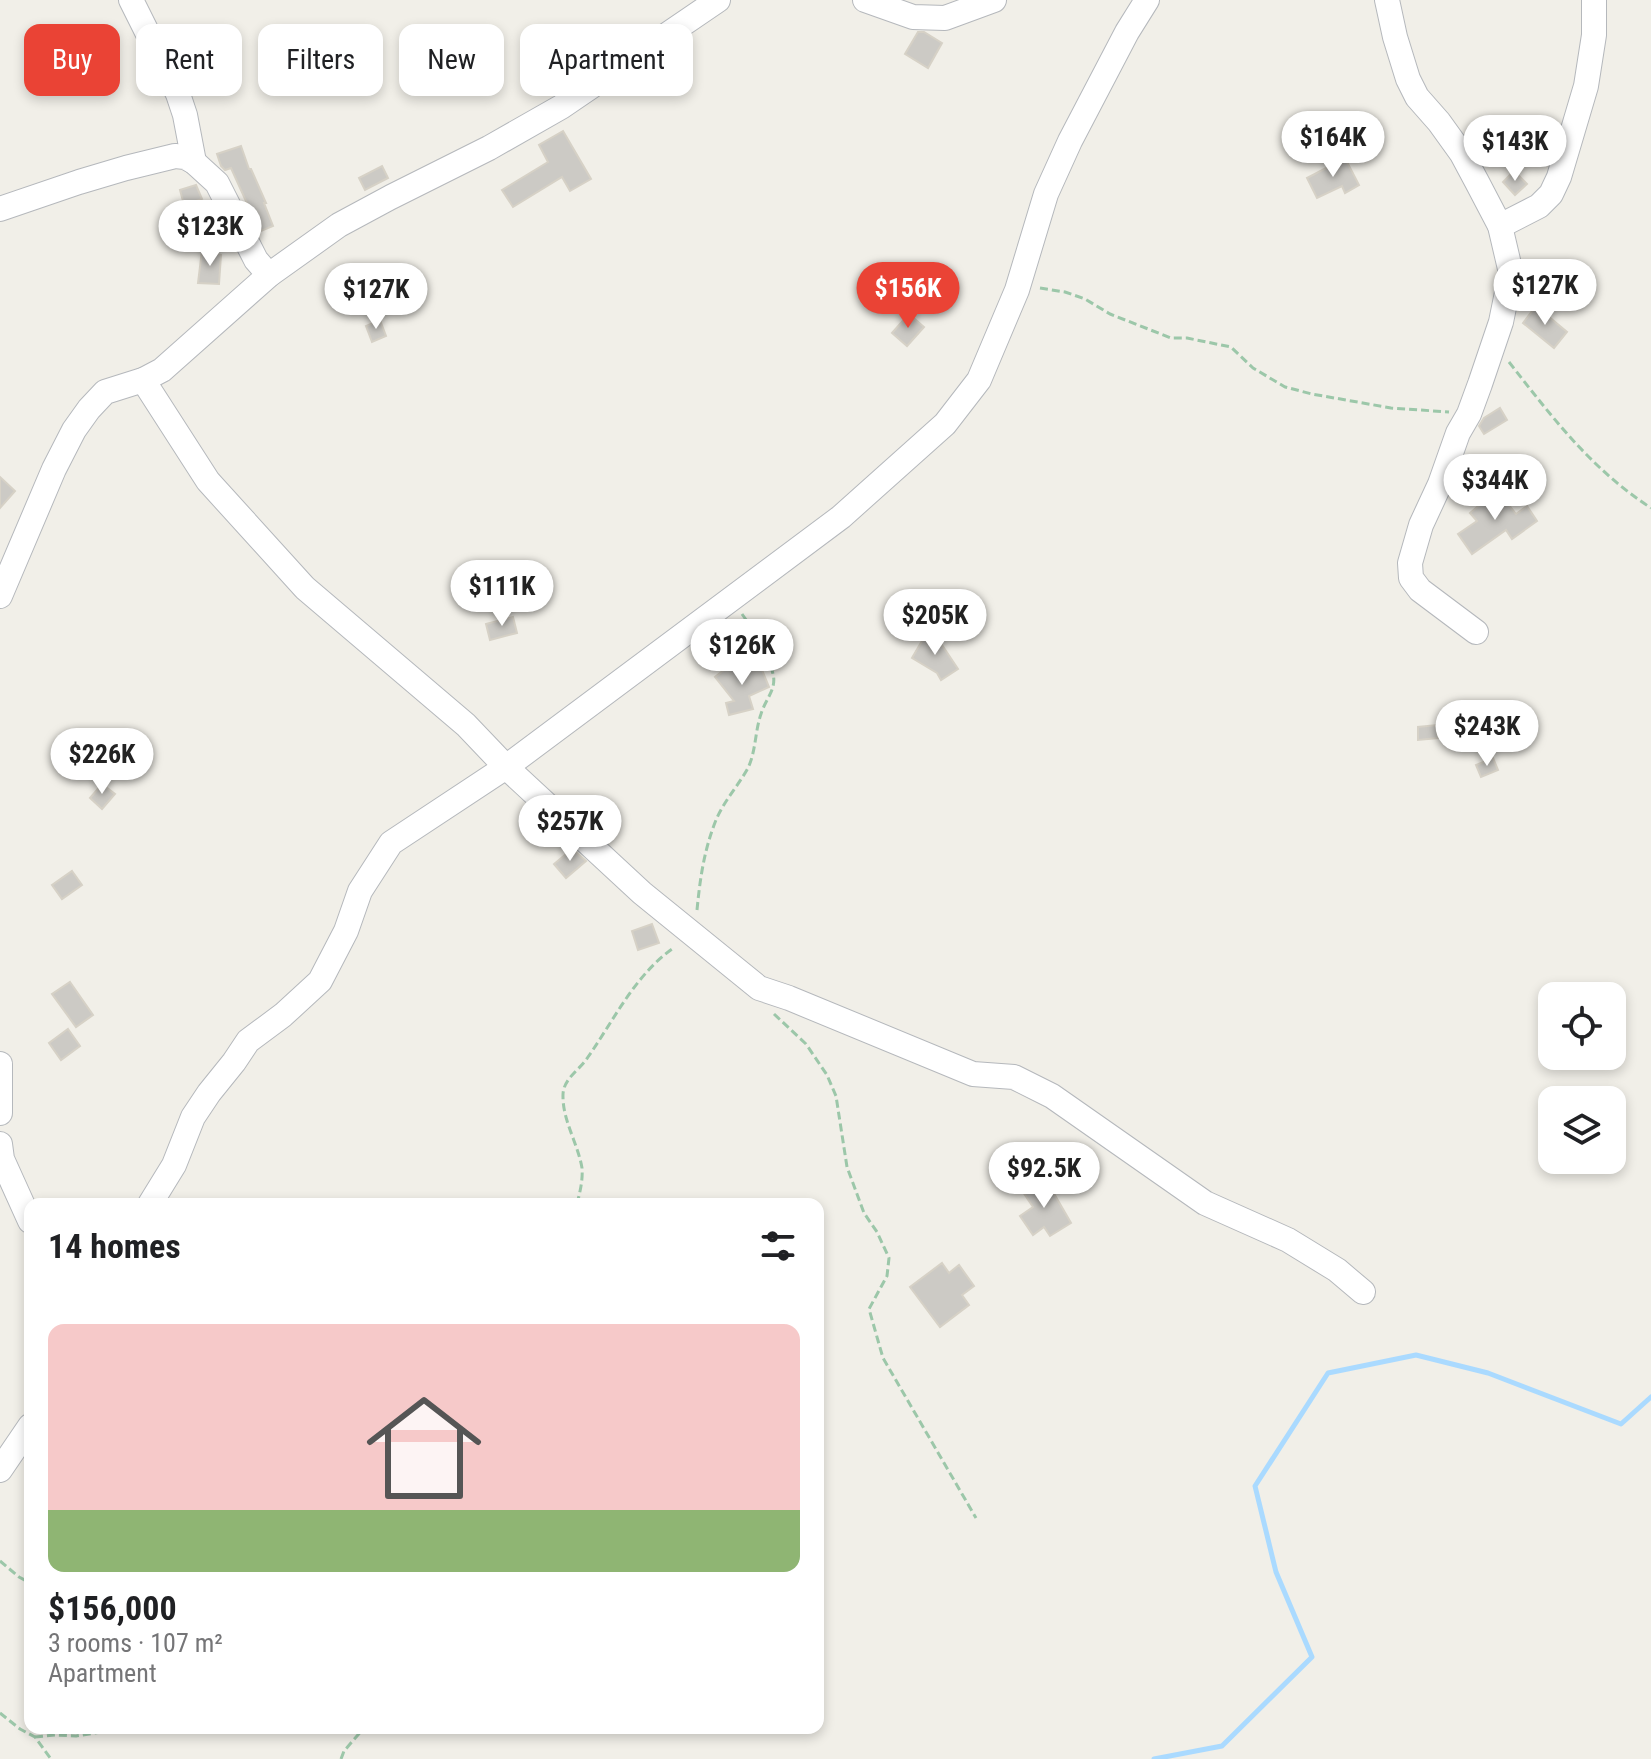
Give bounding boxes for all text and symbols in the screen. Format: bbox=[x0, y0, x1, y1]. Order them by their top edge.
chip: Buy bbox=[24, 24, 120, 96]
chip: Rent bbox=[136, 24, 242, 96]
chip: Filters bbox=[258, 24, 383, 96]
chip: New bbox=[399, 24, 504, 96]
chip: Apartment bbox=[520, 24, 693, 96]
pin: $164K bbox=[1277, 111, 1389, 179]
pin: $143K bbox=[1459, 115, 1571, 183]
text: $164K bbox=[1300, 122, 1366, 152]
text: $143K bbox=[1482, 126, 1548, 156]
pin: $123K bbox=[154, 200, 266, 268]
text: $123K bbox=[177, 211, 243, 241]
pin: $127K bbox=[1489, 259, 1601, 327]
pin: $156K bbox=[852, 262, 964, 330]
pin: $127K bbox=[320, 263, 432, 331]
text: $127K bbox=[1512, 270, 1578, 300]
text: $156K bbox=[875, 273, 941, 303]
text: $127K bbox=[343, 274, 409, 304]
pin: $344K bbox=[1439, 454, 1551, 522]
text: $344K bbox=[1462, 465, 1528, 495]
pin: $111K bbox=[446, 560, 558, 628]
text: $111K bbox=[469, 571, 535, 601]
pin: $205K bbox=[879, 589, 991, 657]
text: $205K bbox=[902, 600, 968, 630]
pin: $126K bbox=[686, 619, 798, 687]
text: $126K bbox=[709, 630, 775, 660]
pin: $243K bbox=[1431, 700, 1543, 768]
text: $243K bbox=[1454, 711, 1520, 741]
pin: $226K bbox=[46, 728, 158, 796]
text: $226K bbox=[69, 739, 135, 769]
pin: $257K bbox=[514, 795, 626, 863]
text: $257K bbox=[537, 806, 603, 836]
map controls bbox=[1538, 982, 1626, 1174]
button: locate bbox=[1538, 982, 1626, 1070]
button: layers bbox=[1538, 1086, 1626, 1174]
pin: $92.5K bbox=[979, 1142, 1109, 1210]
text: $92.5K bbox=[1007, 1153, 1081, 1183]
icon: filters bbox=[756, 1224, 800, 1268]
text: 14 homes bbox=[48, 1226, 181, 1266]
icon: home bbox=[352, 1376, 496, 1520]
text: $156,000 bbox=[48, 1588, 177, 1628]
text: 3 rooms · 107 m² bbox=[48, 1628, 223, 1658]
text: Apartment bbox=[48, 1658, 157, 1688]

